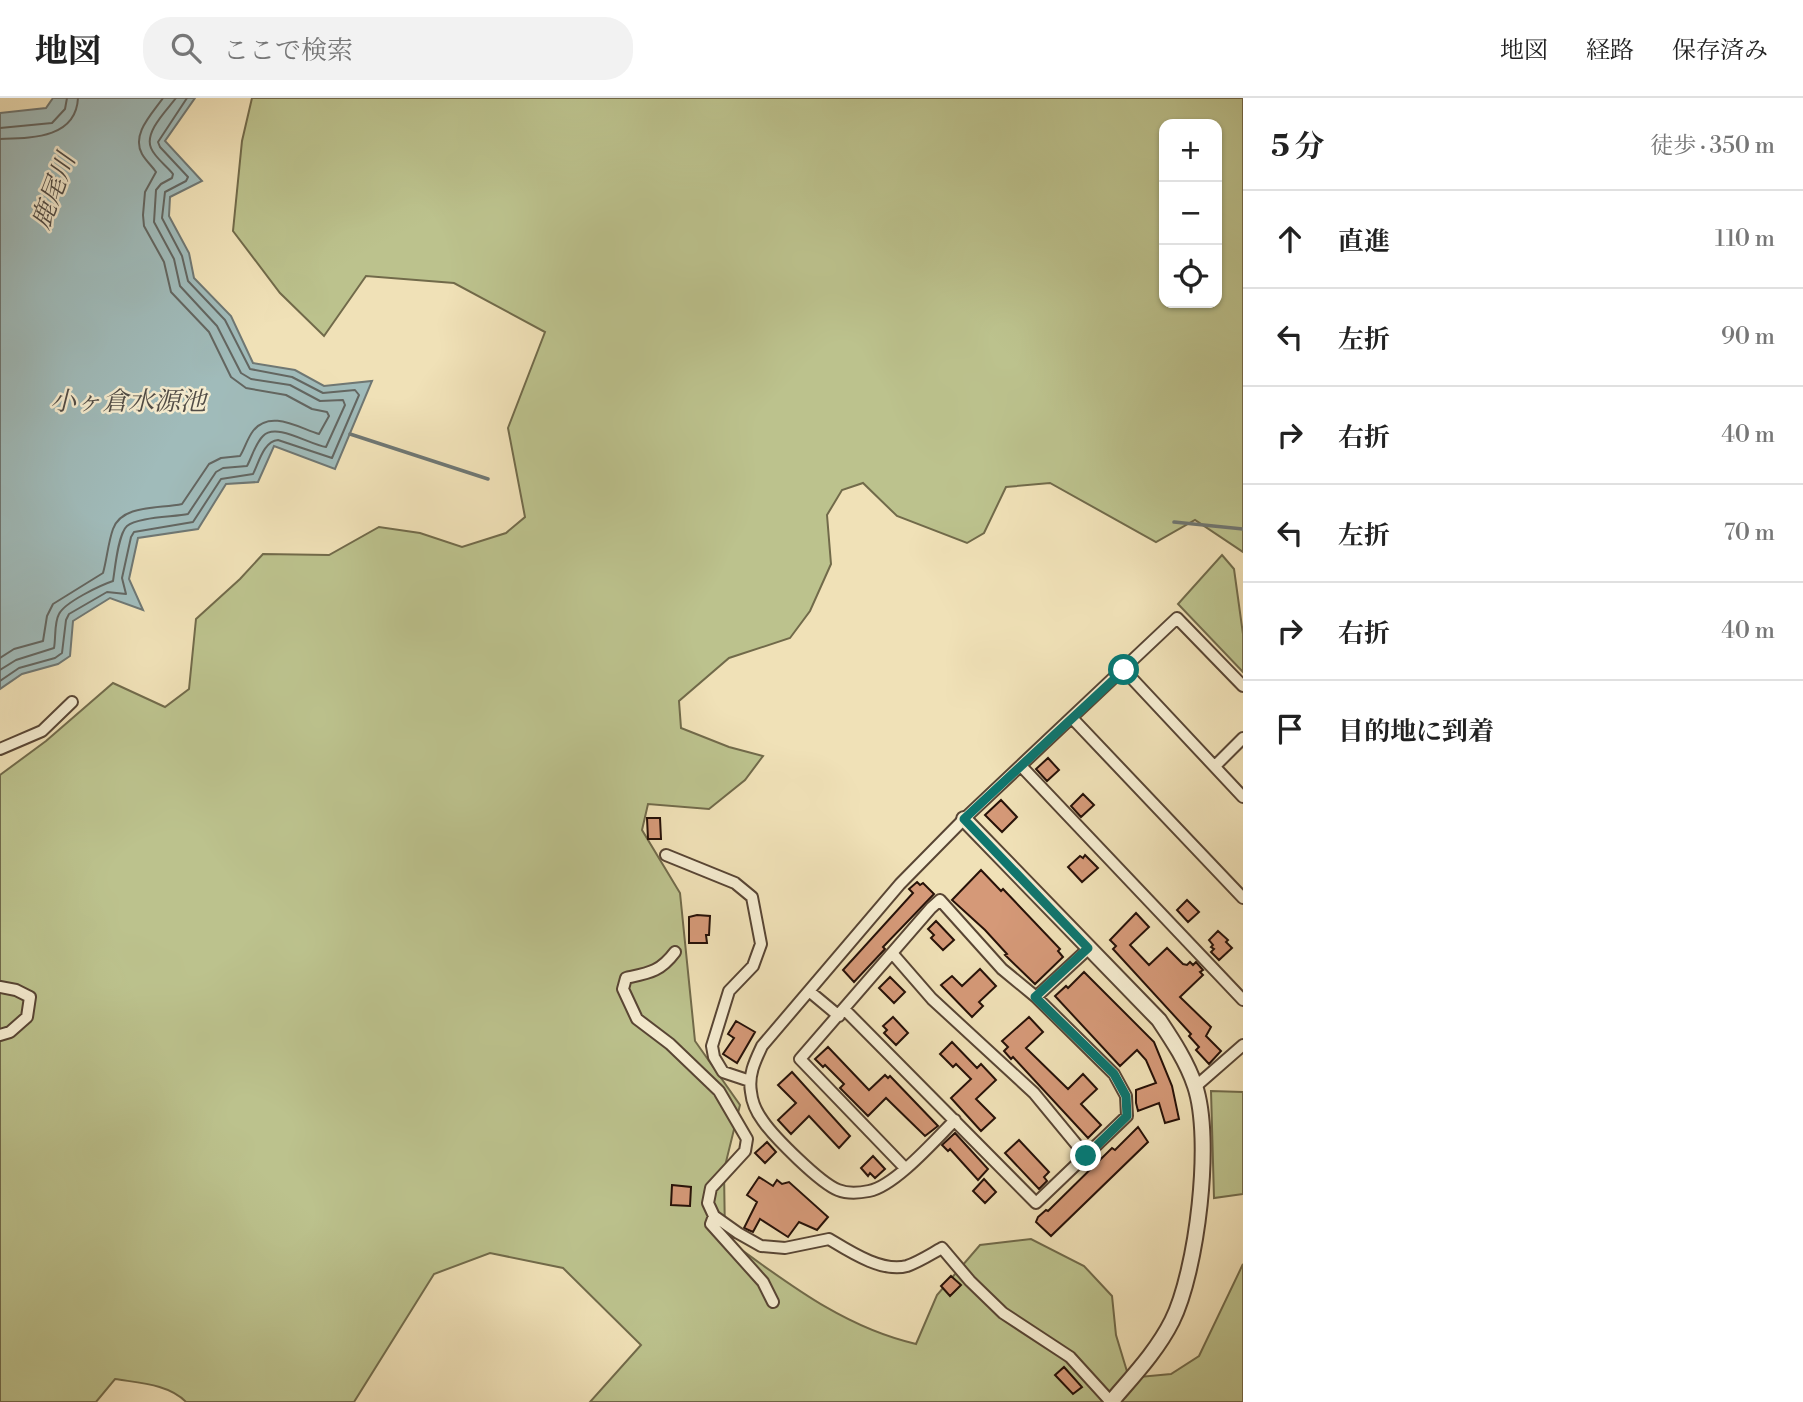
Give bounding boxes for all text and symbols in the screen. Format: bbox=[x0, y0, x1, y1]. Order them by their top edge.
search box bbox=[143, 17, 633, 80]
icon: search bbox=[167, 29, 205, 67]
text: 地図 bbox=[35, 32, 101, 73]
text: ここで検索 bbox=[223, 35, 353, 67]
text: 地図 bbox=[1500, 36, 1548, 66]
text: 経路 bbox=[1586, 36, 1634, 66]
text: 保存済み bbox=[1672, 36, 1768, 66]
map controls bbox=[1159, 119, 1222, 308]
button: + bbox=[1159, 119, 1222, 182]
text: 5 分 bbox=[1271, 128, 1324, 166]
text: 徒歩 · 350 m bbox=[1650, 132, 1775, 160]
water label: 鹿尾川 bbox=[25, 146, 84, 234]
button: − bbox=[1159, 182, 1222, 245]
icon: ahead bbox=[1271, 220, 1309, 258]
text: 110 m bbox=[1715, 225, 1775, 253]
text: 直進 bbox=[1338, 226, 1390, 258]
button: locate bbox=[1159, 245, 1222, 308]
icon: left bbox=[1271, 318, 1309, 356]
text: 90 m bbox=[1721, 323, 1775, 351]
text: 左折 bbox=[1338, 324, 1390, 356]
water label: 小ヶ倉水源池 bbox=[50, 386, 209, 418]
icon: right bbox=[1271, 416, 1309, 454]
text: 40 m bbox=[1721, 421, 1775, 449]
text: 右折 bbox=[1338, 422, 1390, 454]
icon: left bbox=[1271, 514, 1309, 552]
text: 70 m bbox=[1724, 519, 1775, 547]
text: 左折 bbox=[1338, 520, 1390, 552]
icon: right bbox=[1271, 612, 1309, 650]
text: 40 m bbox=[1721, 617, 1775, 645]
text: 右折 bbox=[1338, 618, 1390, 650]
route start bbox=[1108, 654, 1139, 685]
icon: arrive bbox=[1271, 710, 1309, 748]
text: 目的地に到着 bbox=[1338, 716, 1494, 748]
route end bbox=[1070, 1140, 1101, 1171]

